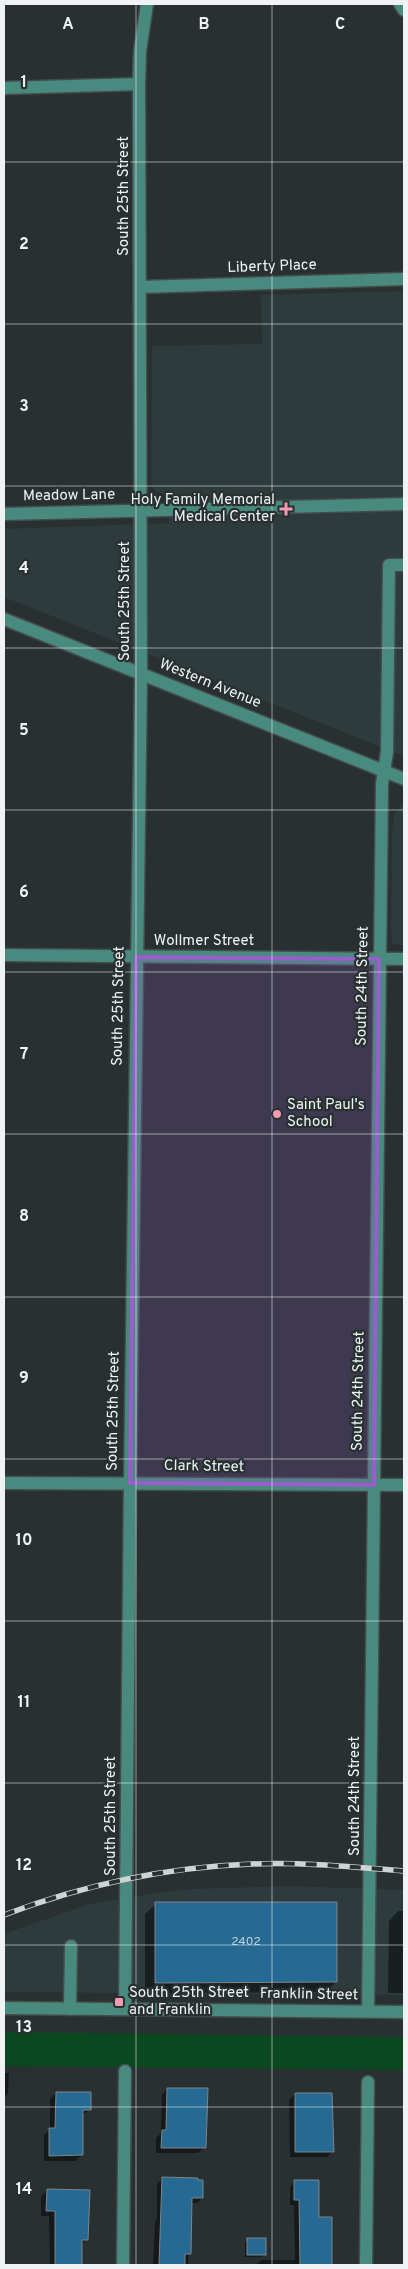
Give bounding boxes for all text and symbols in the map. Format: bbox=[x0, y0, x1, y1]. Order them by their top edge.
text: A bbox=[62, 15, 74, 35]
text: B bbox=[198, 15, 210, 35]
text: C bbox=[335, 15, 345, 35]
text: 1 bbox=[21, 73, 27, 93]
street label: South 25th Street bbox=[115, 136, 134, 256]
text: 2 bbox=[19, 235, 29, 255]
street label: Liberty Place bbox=[227, 256, 317, 278]
text: 3 bbox=[19, 397, 29, 417]
street label: Meadow Lane bbox=[23, 486, 115, 506]
place label: Holy Family Memorial Medical Center bbox=[131, 491, 275, 527]
marker: Holy Family Memorial Medical Center bbox=[279, 502, 293, 516]
street label: South 25th Street bbox=[116, 541, 135, 661]
text: 4 bbox=[19, 559, 29, 579]
street label: Western Avenue bbox=[156, 655, 264, 713]
text: 5 bbox=[19, 721, 29, 741]
text: 6 bbox=[19, 883, 29, 903]
street label: South 24th Street bbox=[352, 926, 374, 1046]
street label: Wollmer Street bbox=[154, 932, 254, 951]
street label: South 25th Street bbox=[108, 946, 130, 1066]
text: 7 bbox=[20, 1045, 28, 1065]
place label: Saint Paul's School bbox=[287, 1096, 365, 1132]
marker: Saint Paul's School bbox=[271, 1108, 283, 1120]
text: 8 bbox=[19, 1207, 29, 1227]
street label: South 24th Street bbox=[348, 1331, 370, 1451]
street label: South 25th Street bbox=[103, 1351, 125, 1471]
text: 9 bbox=[19, 1369, 29, 1389]
street label: Clark Street bbox=[164, 1457, 244, 1477]
text: 10 bbox=[16, 1531, 32, 1551]
text: 11 bbox=[18, 1693, 30, 1713]
street label: South 24th Street bbox=[346, 1736, 365, 1856]
street label: South 25th Street bbox=[102, 1756, 121, 1876]
text: 12 bbox=[16, 1856, 32, 1876]
house number: 2402 bbox=[231, 1934, 261, 1950]
place label: South 25th Street and Franklin bbox=[129, 1984, 249, 2020]
street label: Franklin Street bbox=[260, 1985, 358, 2005]
marker: South 25th Street and Franklin bbox=[113, 1996, 125, 2008]
text: 13 bbox=[16, 2018, 32, 2038]
text: 14 bbox=[16, 2180, 32, 2200]

